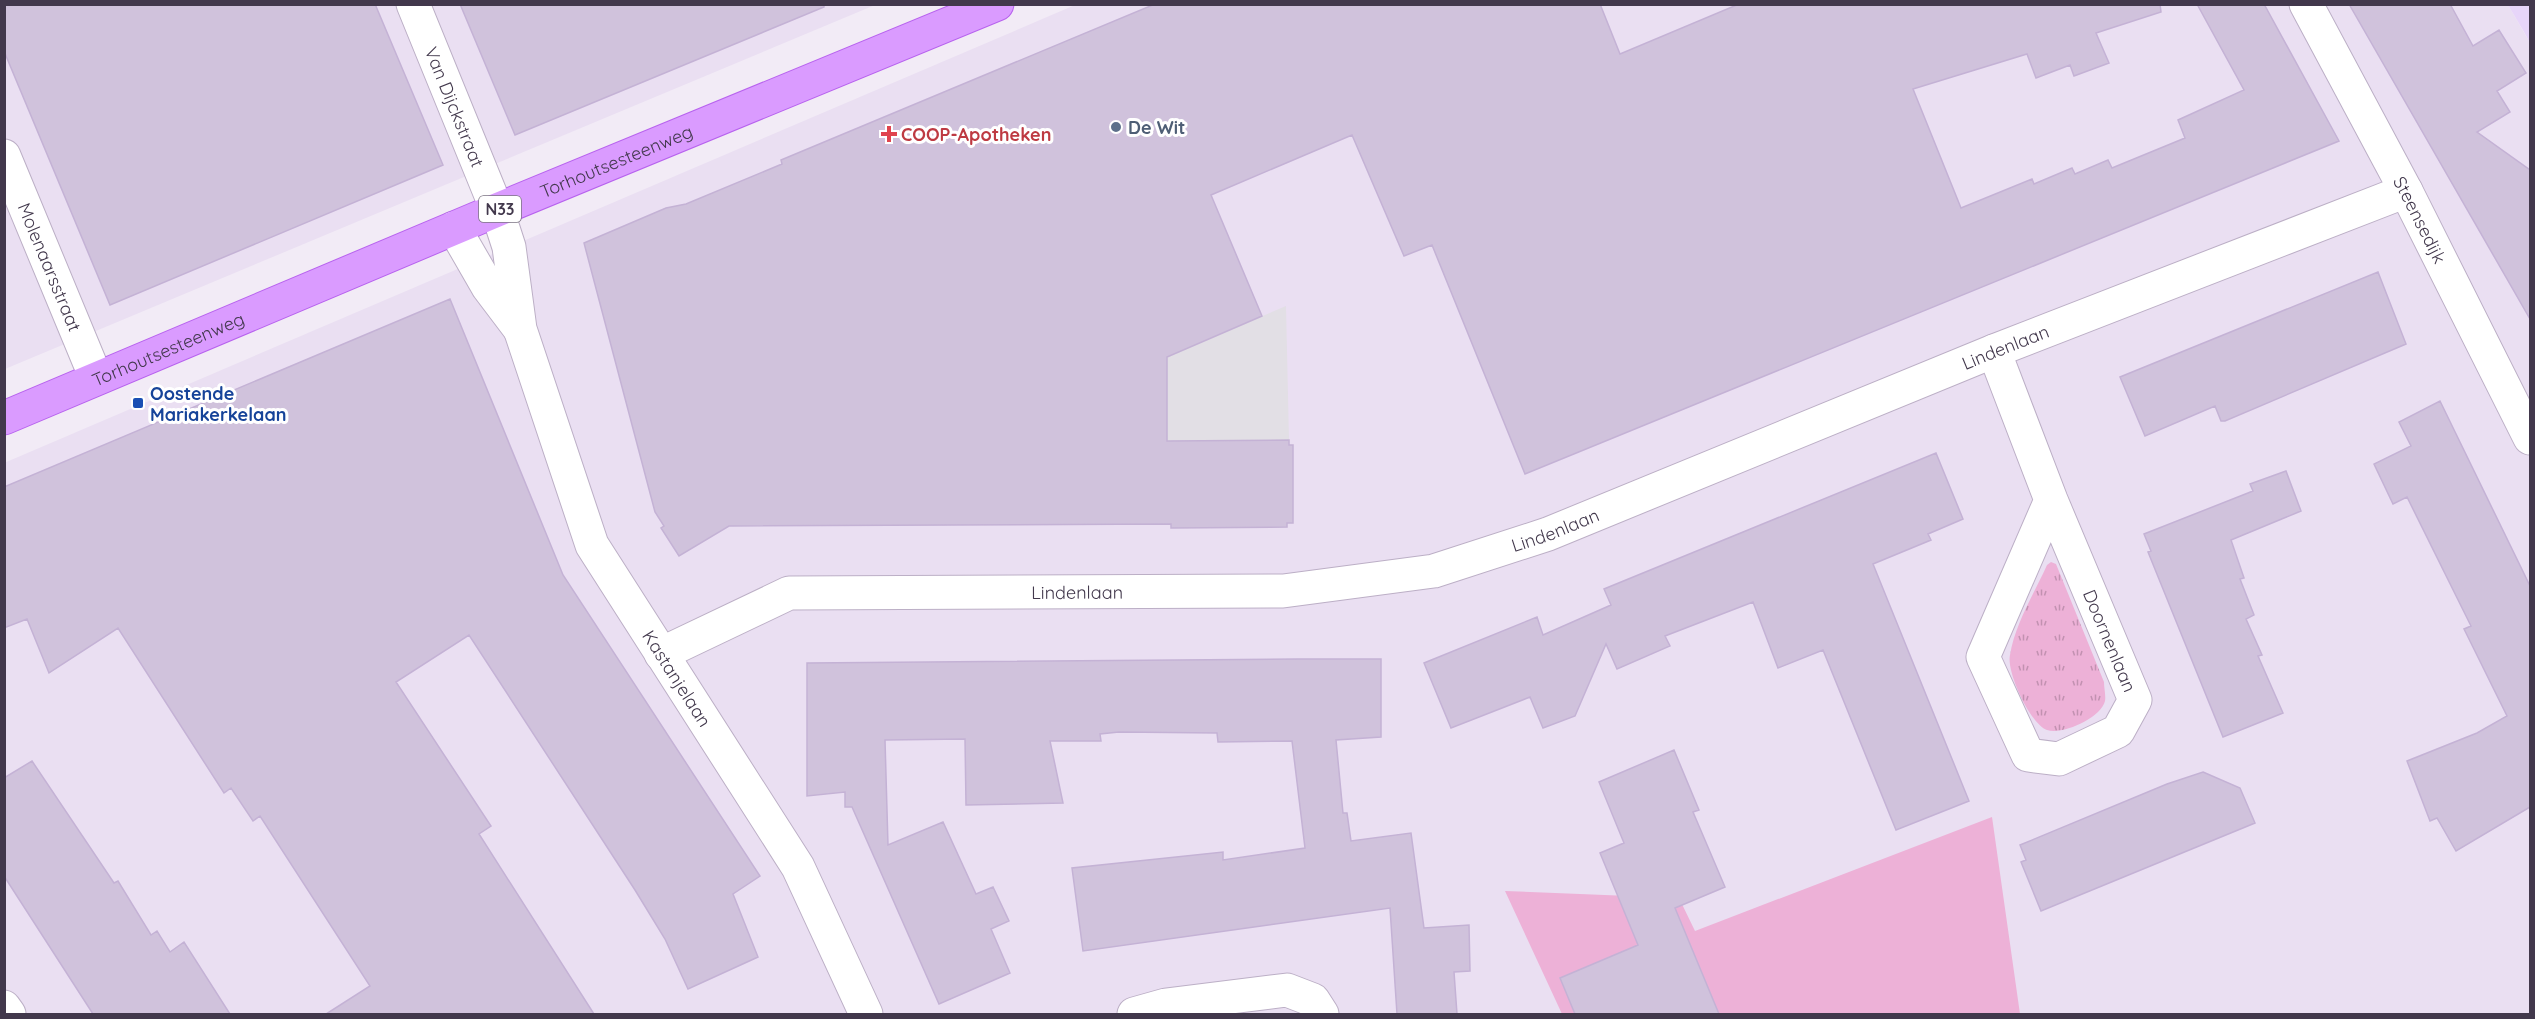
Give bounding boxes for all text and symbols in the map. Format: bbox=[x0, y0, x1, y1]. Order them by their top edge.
street label: Van Dijckstraat bbox=[420, 43, 490, 170]
place label: De Wit bbox=[1128, 116, 1185, 139]
street label: Torhoutsesteenweg bbox=[536, 119, 696, 203]
marker: De Wit bbox=[1109, 120, 1123, 134]
place label: COOP-Apotheken bbox=[901, 123, 1051, 146]
marker: COOP-Apotheken bbox=[882, 127, 896, 141]
street label: Steensedijk bbox=[2389, 172, 2452, 267]
road number: N33 bbox=[479, 196, 521, 222]
street label: Molenaarsstraat bbox=[13, 199, 87, 335]
street label: Torhoutsesteenweg bbox=[88, 307, 248, 391]
street label: Lindenlaan bbox=[1958, 319, 2052, 375]
place label: Oostende Mariakerkelaan bbox=[150, 382, 287, 426]
marker: Oostende Mariakerkelaan bbox=[131, 396, 145, 410]
street label: Lindenlaan bbox=[1508, 503, 1602, 557]
street label: Lindenlaan bbox=[1031, 580, 1123, 604]
street label: Doornenlaan bbox=[2078, 586, 2142, 695]
street label: Kastanjelaan bbox=[638, 626, 717, 731]

